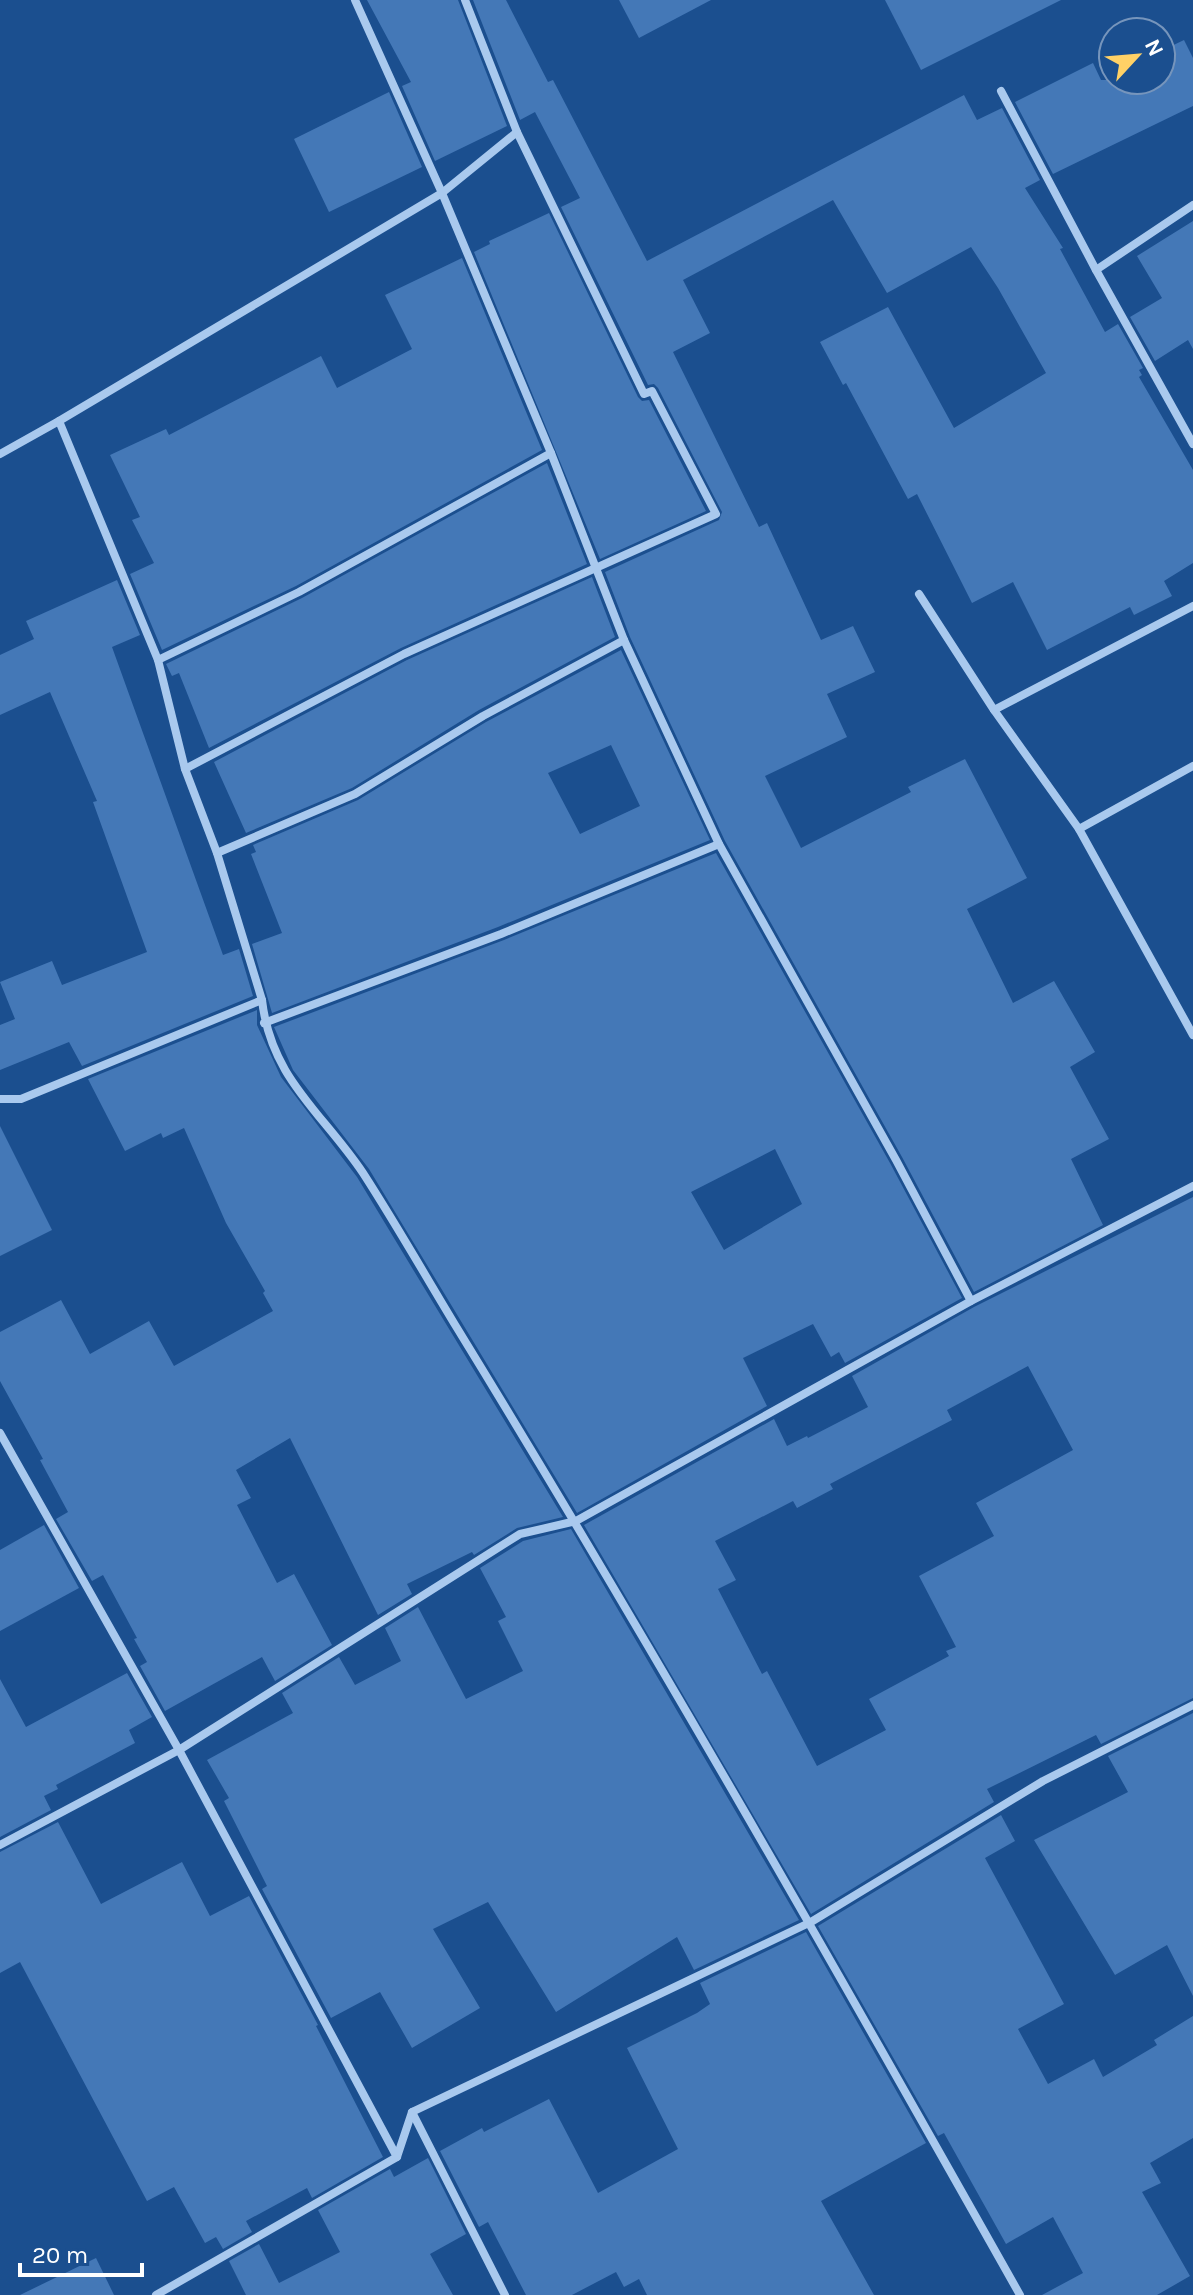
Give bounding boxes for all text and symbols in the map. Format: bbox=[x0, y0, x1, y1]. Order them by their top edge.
north arrow bbox=[1097, 16, 1177, 96]
text: N bbox=[1139, 35, 1169, 60]
scale bar bbox=[20, 2227, 142, 2277]
text: 20 m bbox=[32, 2241, 88, 2269]

